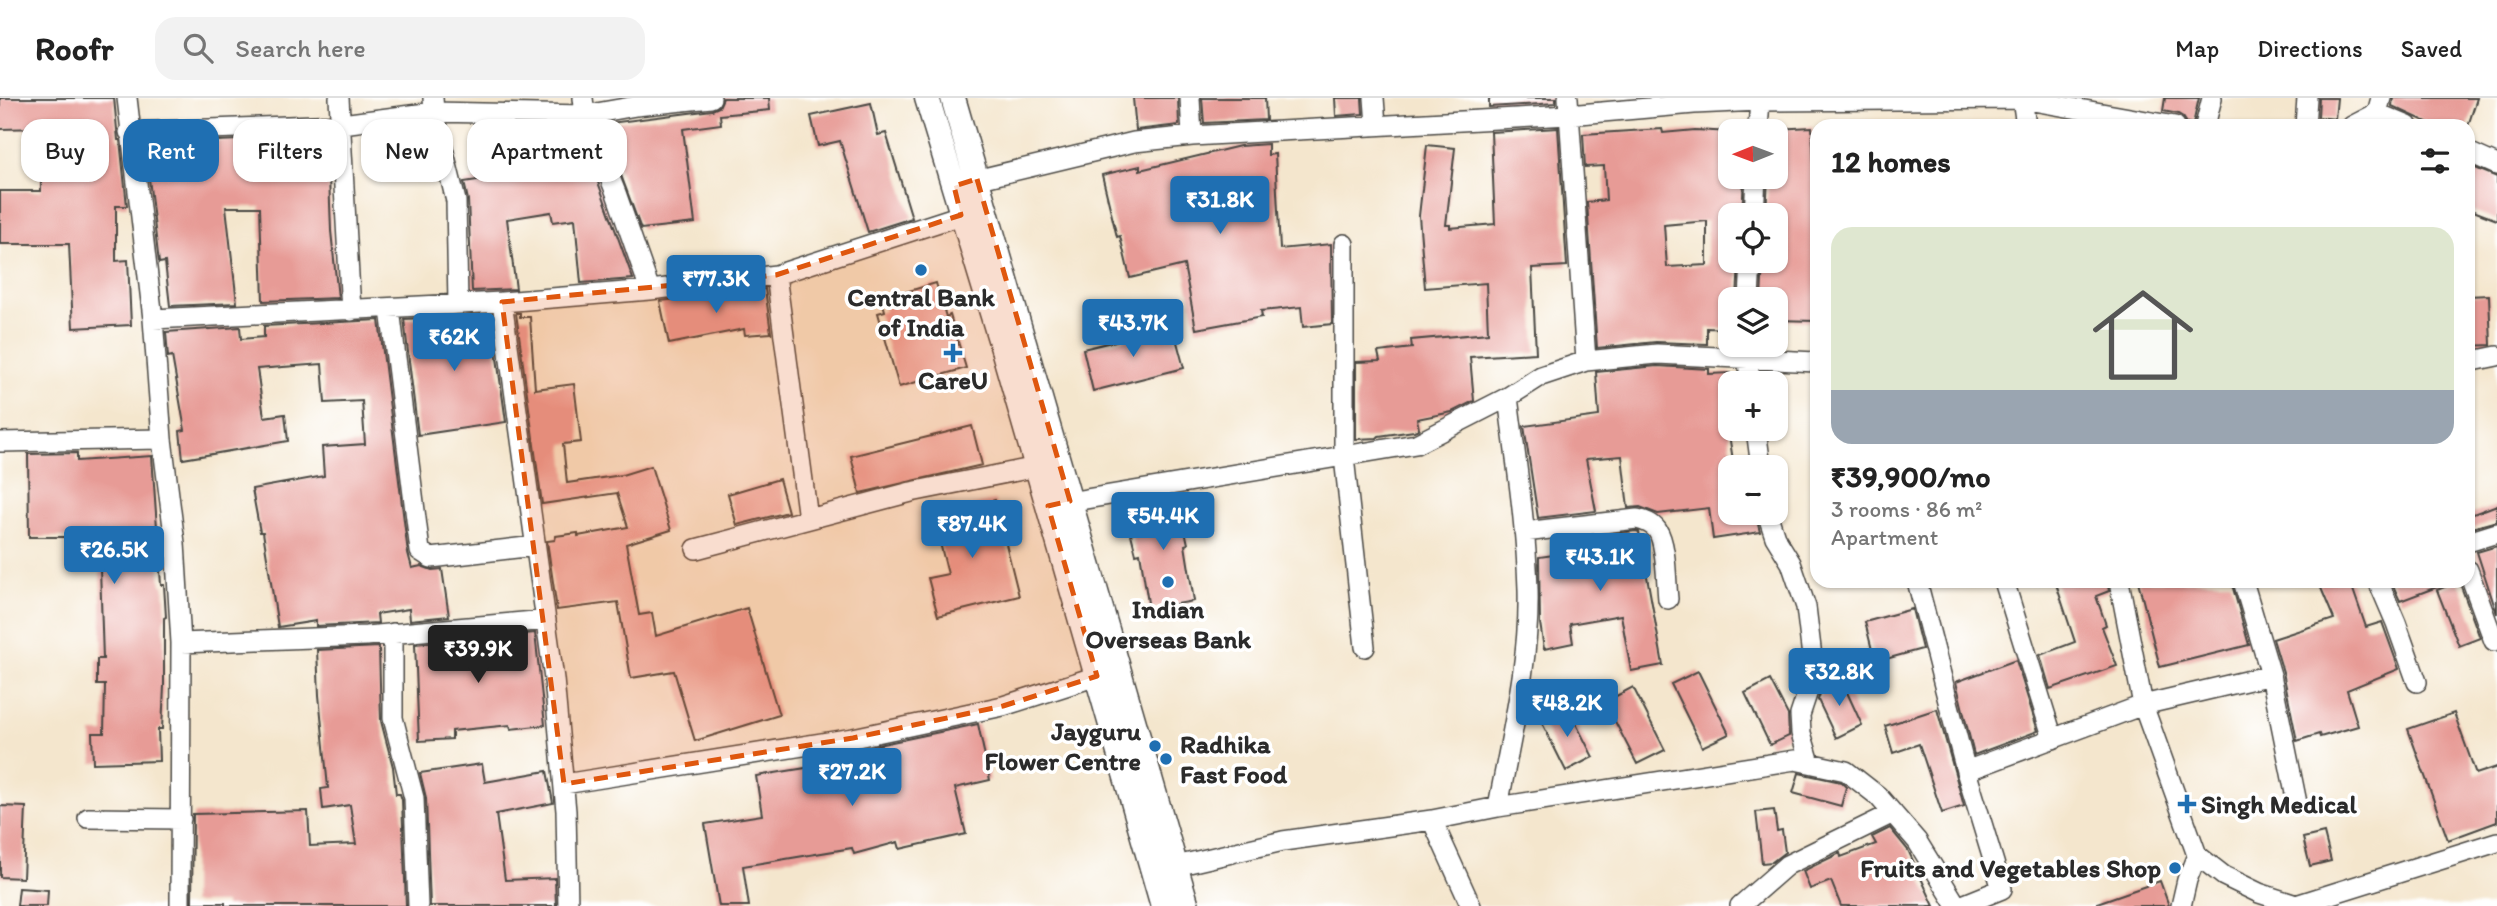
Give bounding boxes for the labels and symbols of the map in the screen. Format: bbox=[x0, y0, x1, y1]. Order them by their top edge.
north arrow bbox=[1718, 119, 1788, 189]
pin: ₹31.8K bbox=[1163, 176, 1277, 236]
pin: ₹77.3K bbox=[659, 256, 773, 315]
marker: Central Bank of India bbox=[913, 262, 929, 278]
place label: Central Bank of India bbox=[847, 281, 995, 343]
pin: ₹43.7K bbox=[1076, 300, 1190, 359]
pin: ₹62K bbox=[413, 314, 495, 373]
marker: CareU bbox=[945, 345, 961, 361]
place label: CareU bbox=[918, 364, 988, 396]
pin: ₹54.4K bbox=[1106, 492, 1220, 552]
pin: ₹87.4K bbox=[915, 500, 1029, 560]
pin: ₹26.5K bbox=[57, 526, 171, 586]
pin: ₹43.1K bbox=[1543, 533, 1657, 593]
marker: Indian Overseas Bank bbox=[1160, 574, 1176, 590]
place label: Indian Overseas Bank bbox=[1085, 593, 1251, 655]
pin: ₹39.9K bbox=[421, 626, 535, 685]
pin: ₹32.8K bbox=[1782, 648, 1896, 708]
pin: ₹48.2K bbox=[1510, 680, 1624, 739]
place label: Jayguru Flower Centre bbox=[984, 715, 1142, 777]
place label: Radhika Fast Food bbox=[1180, 728, 1288, 790]
marker: Jayguru Flower Centre bbox=[1147, 738, 1163, 754]
pin: ₹27.2K bbox=[795, 748, 909, 808]
marker: Radhika Fast Food bbox=[1158, 751, 1174, 767]
place label: Singh Medical bbox=[2201, 788, 2358, 820]
marker: Singh Medical bbox=[2179, 796, 2195, 812]
place label: Fruits and Vegetables Shop bbox=[1860, 852, 2161, 884]
marker: Fruits and Vegetables Shop bbox=[2167, 860, 2183, 876]

